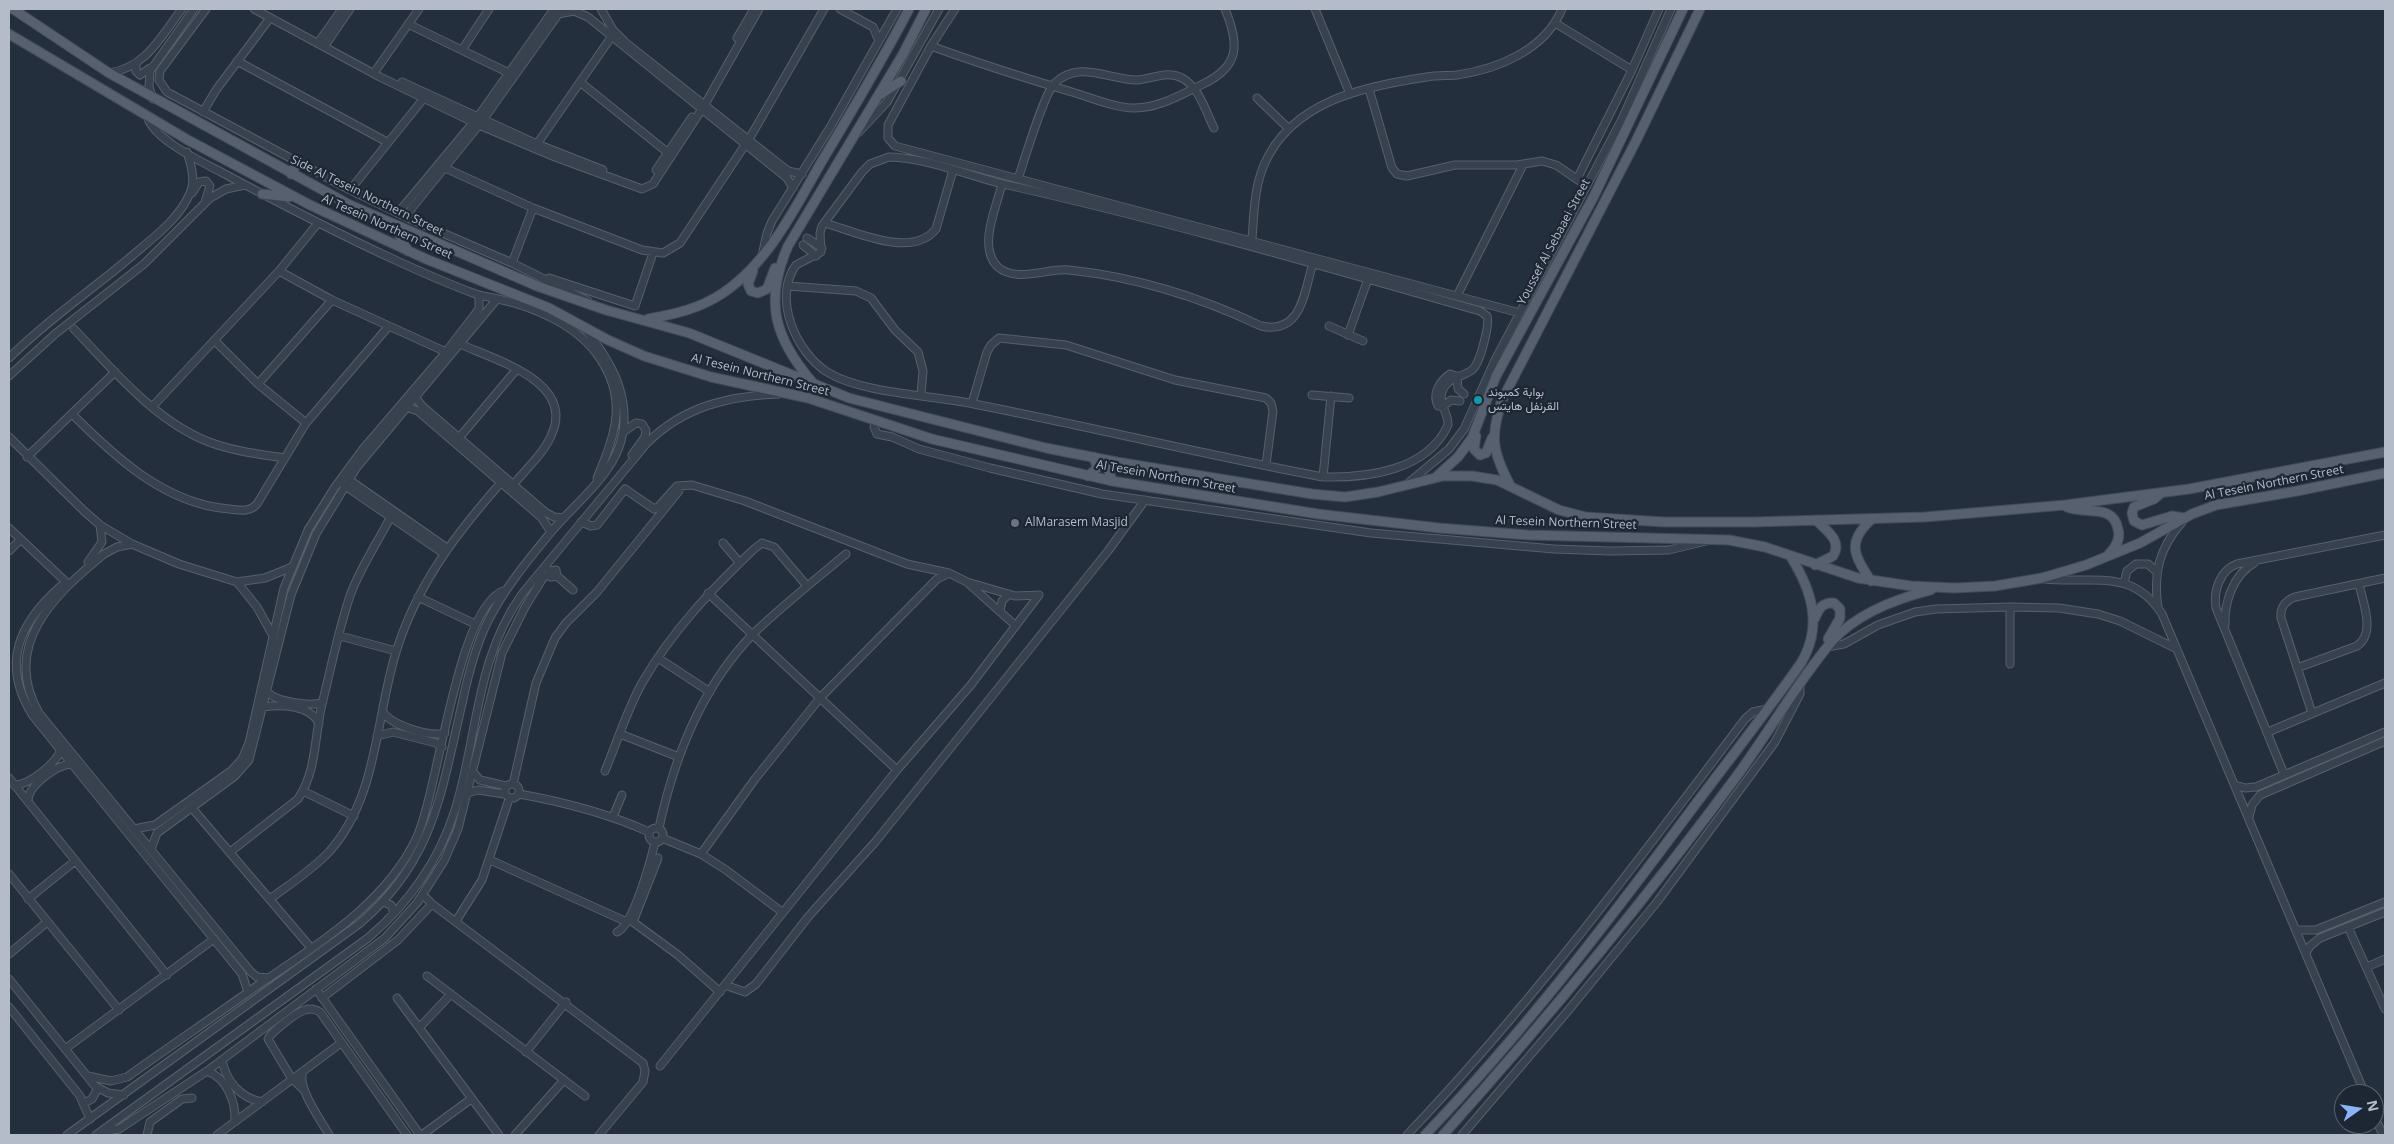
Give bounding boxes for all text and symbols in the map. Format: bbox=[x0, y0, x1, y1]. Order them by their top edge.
street label: Side Al Tesein Northern Street bbox=[288, 153, 446, 239]
street label: Youssef Al Sebaaei Street bbox=[1515, 176, 1593, 308]
street label: Al Tesein Northern Street bbox=[319, 192, 455, 262]
street label: Al Tesein Northern Street bbox=[690, 351, 830, 399]
place label: بوابة كمبوند القرنفل هايتس bbox=[1488, 386, 1559, 414]
marker: بوابة كمبوند القرنفل هايتس bbox=[1472, 394, 1484, 406]
street label: Al Tesein Northern Street bbox=[1095, 458, 1237, 496]
street label: Al Tesein Northern Street bbox=[2203, 462, 2345, 504]
street label: Al Tesein Northern Street bbox=[1495, 513, 1637, 533]
place label: AlMarasem Masjid bbox=[1025, 516, 1128, 530]
marker: AlMarasem Masjid bbox=[1009, 517, 1021, 529]
north arrow bbox=[2334, 1084, 2384, 1134]
text: N bbox=[2363, 1098, 2384, 1113]

